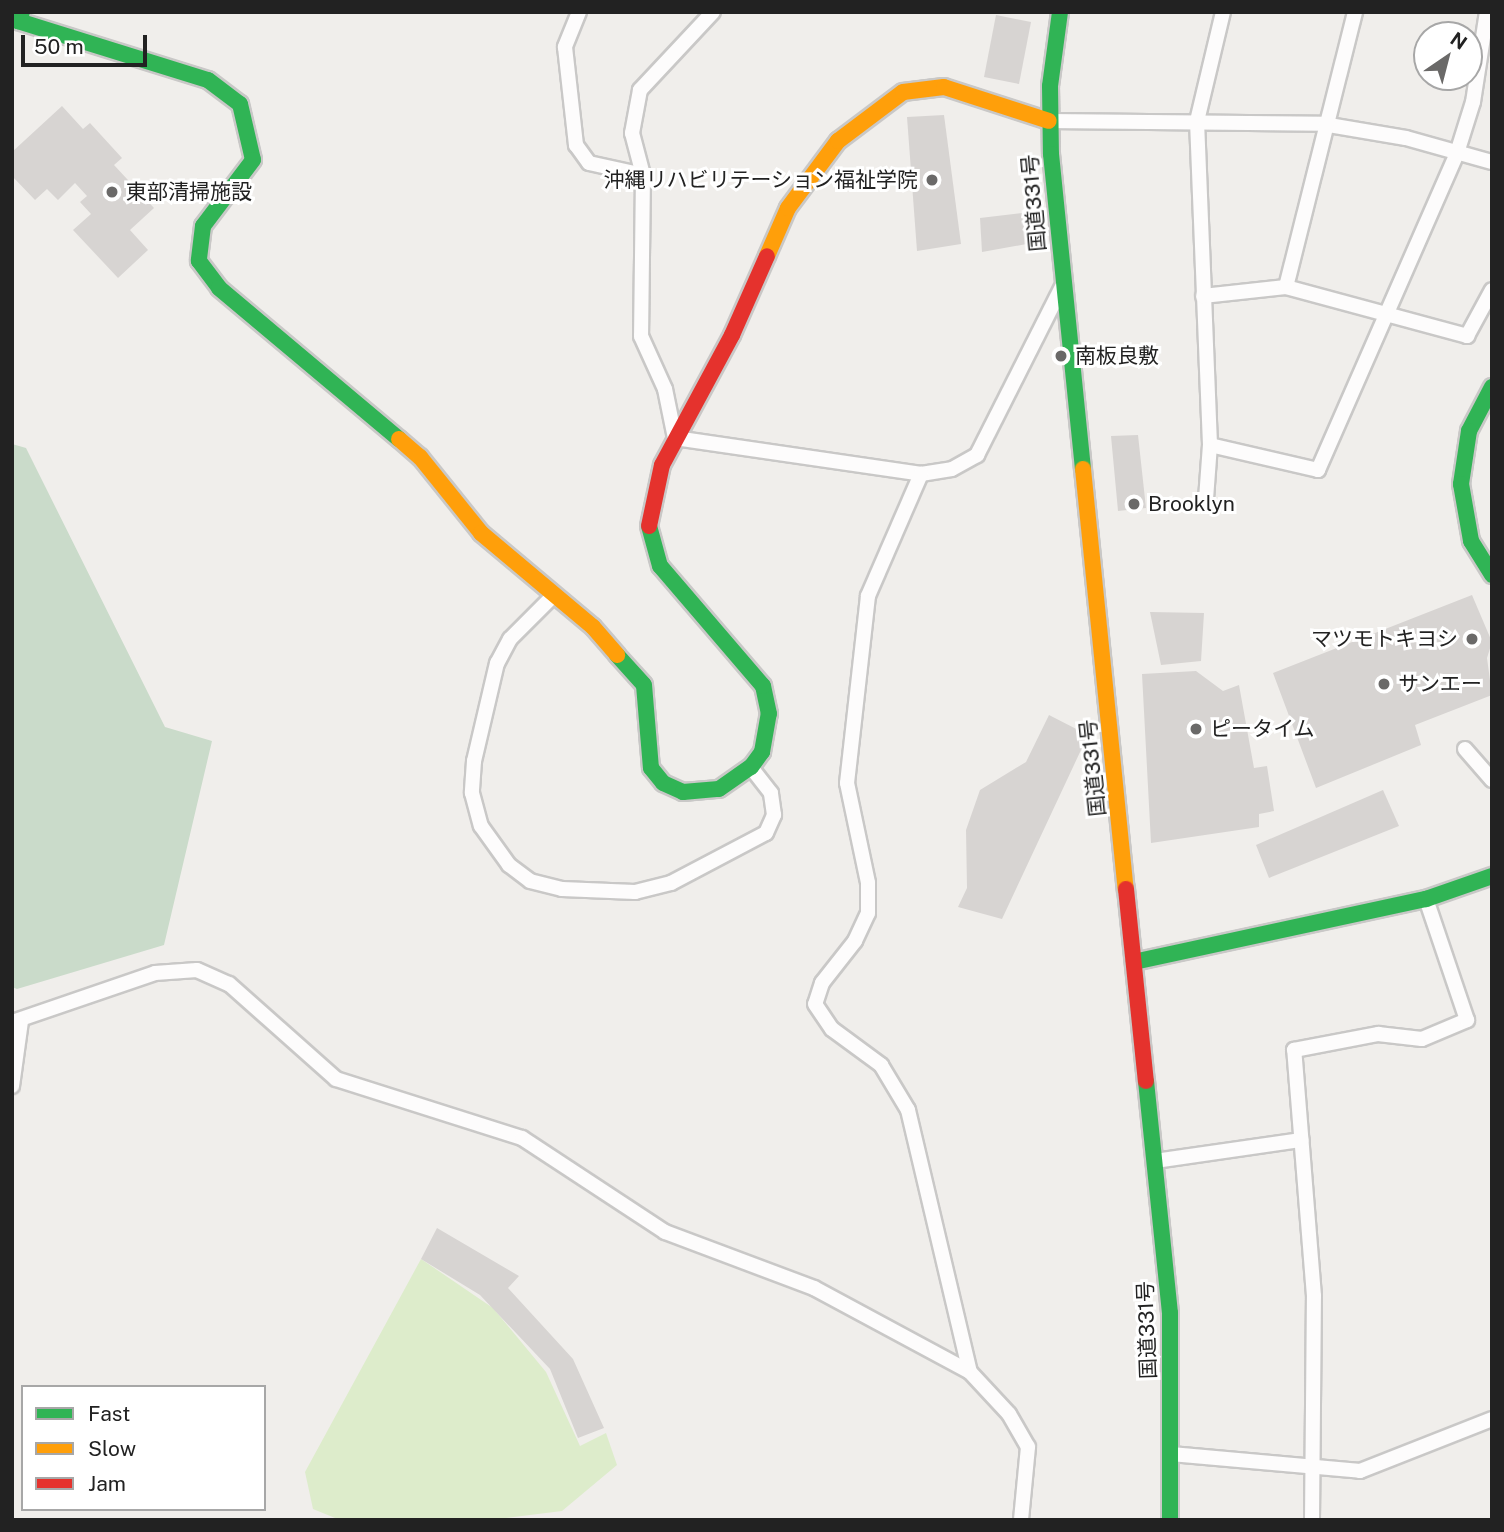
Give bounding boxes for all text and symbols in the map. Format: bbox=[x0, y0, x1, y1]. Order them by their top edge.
scale bar bbox=[24, 21, 150, 65]
north arrow bbox=[1413, 21, 1483, 91]
text: N bbox=[1446, 27, 1471, 54]
text: 50 m bbox=[34, 34, 84, 59]
street label: 国道331号 bbox=[1017, 153, 1051, 253]
place label: 沖縄リハビリテーション福祉学院 bbox=[603, 167, 918, 193]
marker: 沖縄リハビリテーション福祉学院 bbox=[924, 172, 940, 188]
place label: 東部清掃施設 bbox=[126, 179, 252, 205]
marker: 東部清掃施設 bbox=[104, 184, 120, 200]
place label: 南板良敷 bbox=[1075, 343, 1159, 369]
marker: 南板良敷 bbox=[1053, 348, 1069, 364]
place label: Brooklyn bbox=[1148, 491, 1235, 517]
marker: Brooklyn bbox=[1126, 496, 1142, 512]
place label: マツモトキヨシ bbox=[1311, 626, 1458, 652]
marker: マツモトキヨシ bbox=[1464, 631, 1480, 647]
place label: サンエー bbox=[1398, 671, 1482, 697]
marker: サンエー bbox=[1376, 676, 1392, 692]
place label: ピータイム bbox=[1210, 716, 1315, 742]
street label: 国道331号 bbox=[1075, 718, 1111, 818]
marker: ピータイム bbox=[1188, 721, 1204, 737]
street label: 国道331号 bbox=[1133, 1281, 1161, 1379]
legend bbox=[21, 1385, 266, 1511]
text: Fast bbox=[88, 1401, 130, 1426]
text: Slow bbox=[88, 1436, 136, 1461]
text: Jam bbox=[88, 1471, 126, 1496]

